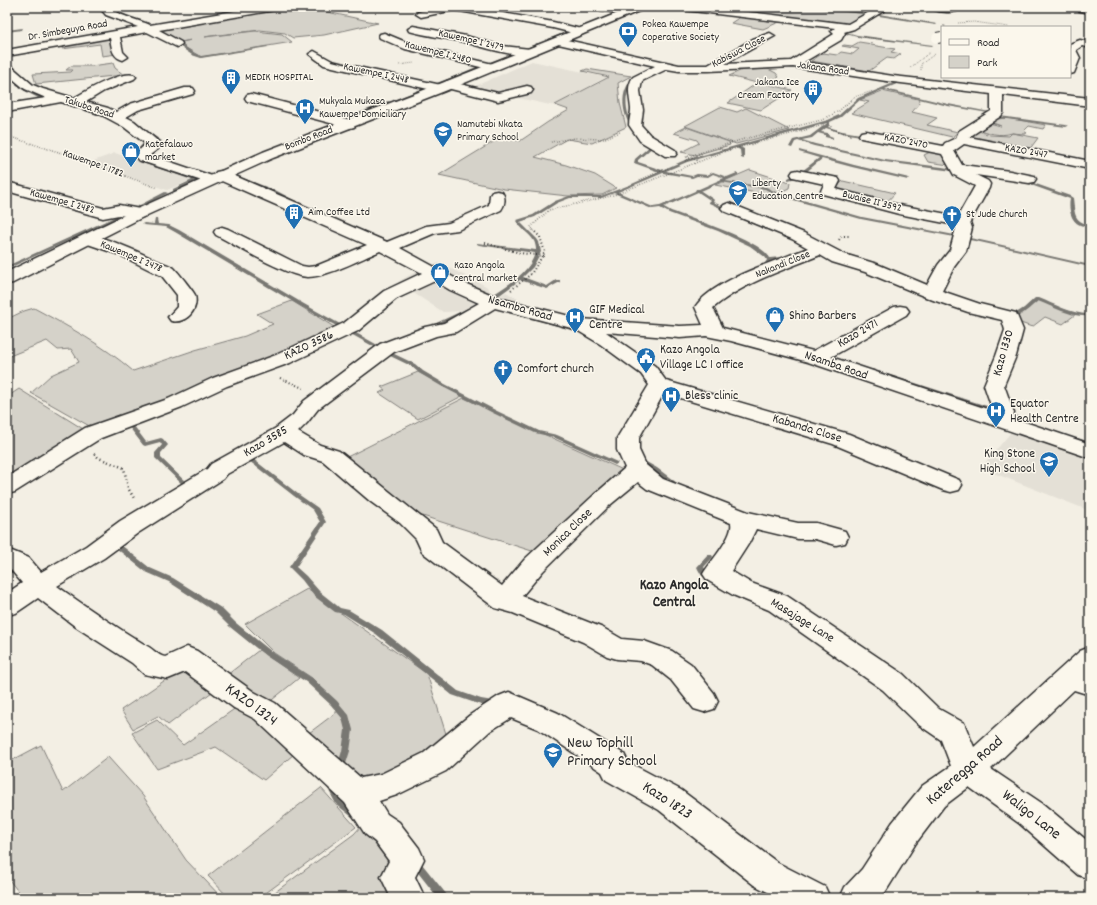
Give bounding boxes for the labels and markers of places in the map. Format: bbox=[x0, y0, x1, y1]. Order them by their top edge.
place label: Pokea Kawempe Coperative Society bbox=[642, 17, 720, 46]
bank icon: Pokea Kawempe Coperative Society bbox=[617, 20, 639, 48]
building icon: MEDIK HOSPITAL bbox=[220, 67, 242, 95]
place label: MEDIK HOSPITAL bbox=[245, 70, 314, 86]
place label: Jakana Ice Cream Factory bbox=[737, 75, 800, 104]
building icon: Jakana Ice Cream Factory bbox=[802, 78, 824, 106]
place label: Mukyala Mukasa Kawempe Domiciliary bbox=[319, 94, 407, 123]
hospital icon: Mukyala Mukasa Kawempe Domiciliary bbox=[294, 97, 316, 125]
place label: Namutebi Nkata Primary School bbox=[457, 117, 523, 146]
school or university icon: Namutebi Nkata Primary School bbox=[432, 120, 454, 148]
place label: Katefalawo market bbox=[145, 137, 193, 166]
shop icon: Katefalawo market bbox=[120, 140, 142, 168]
place label: Liberty Education Centre bbox=[752, 176, 824, 205]
school or university icon: Liberty Education Centre bbox=[727, 179, 749, 207]
building icon: Aim Coffee Ltd bbox=[283, 202, 305, 230]
church icon: St Jude Church bbox=[941, 204, 963, 232]
place label: Aim Coffee Ltd bbox=[308, 205, 370, 221]
place label: St Jude Church bbox=[966, 207, 1027, 223]
place label: Kazo Angola central market bbox=[454, 258, 517, 287]
shop icon: Kazo Angola central market bbox=[429, 261, 451, 289]
place label: GIF Medical Centre bbox=[589, 301, 645, 335]
shop icon: Shino Barbers bbox=[764, 305, 786, 333]
hospital icon: GIF Medical Centre bbox=[564, 306, 586, 334]
place label: Shino Barbers bbox=[789, 307, 857, 326]
place label: Kazo Angola Village LC 1 office bbox=[660, 341, 744, 375]
public building icon: Kazo Angola Village LC 1 office bbox=[635, 346, 657, 374]
church icon: Comfort church bbox=[492, 358, 514, 386]
place label: Comfort church bbox=[517, 360, 594, 379]
hospital icon: Bless clinic bbox=[660, 385, 682, 413]
place label: Bless clinic bbox=[685, 387, 738, 406]
place label: Equator Health Centre bbox=[1010, 395, 1079, 429]
hospital icon: Equator Health Centre bbox=[985, 400, 1007, 428]
place label: King Stone High School bbox=[980, 445, 1035, 479]
school or university icon: King Stone High School bbox=[1038, 450, 1060, 478]
place label: New Tophill Primary School bbox=[567, 732, 657, 773]
school or university icon: New Tophill Primary School bbox=[542, 741, 564, 769]

